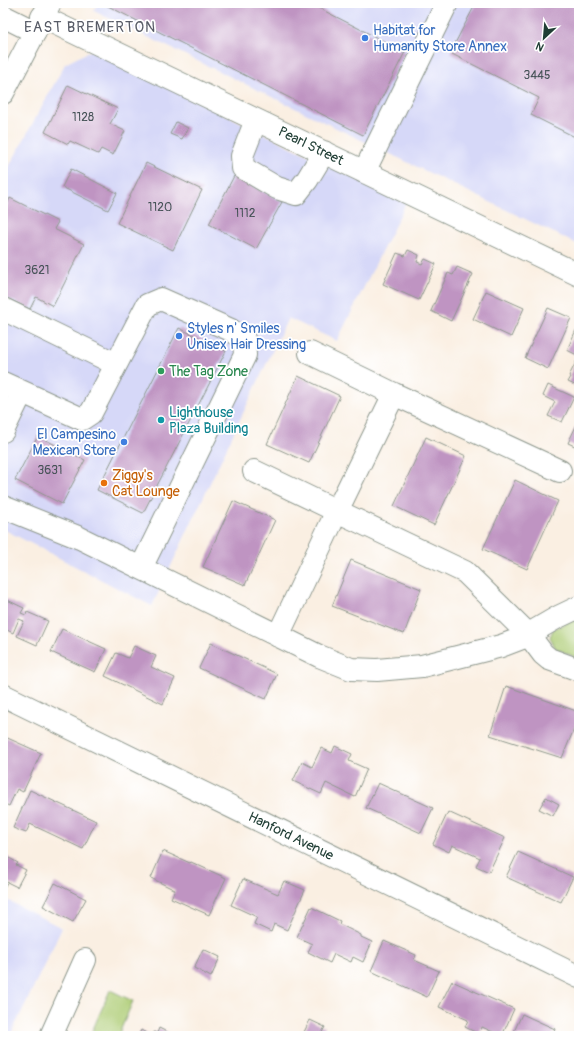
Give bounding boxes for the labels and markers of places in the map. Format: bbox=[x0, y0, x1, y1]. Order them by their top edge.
place label: Habitat for Humanity Store Annex bbox=[373, 22, 507, 55]
marker: Habitat for Humanity Store Annex bbox=[360, 33, 370, 43]
place label: Styles n' Smiles Unisex Hair Dressing bbox=[187, 320, 306, 353]
marker: Styles n' Smiles Unisex Hair Dressing bbox=[174, 331, 184, 341]
place label: The Tag Zone bbox=[169, 363, 248, 380]
marker: The Tag Zone bbox=[156, 366, 166, 376]
place label: Lighthouse Plaza Building bbox=[169, 404, 248, 437]
marker: Lighthouse Plaza Building bbox=[156, 415, 166, 425]
place label: El Campesino Mexican Store bbox=[32, 426, 116, 459]
marker: El Campesino Mexican Store bbox=[119, 437, 129, 447]
place label: Ziggy's Cat Lounge bbox=[112, 467, 180, 500]
marker: Ziggy's Cat Lounge bbox=[99, 478, 109, 488]

